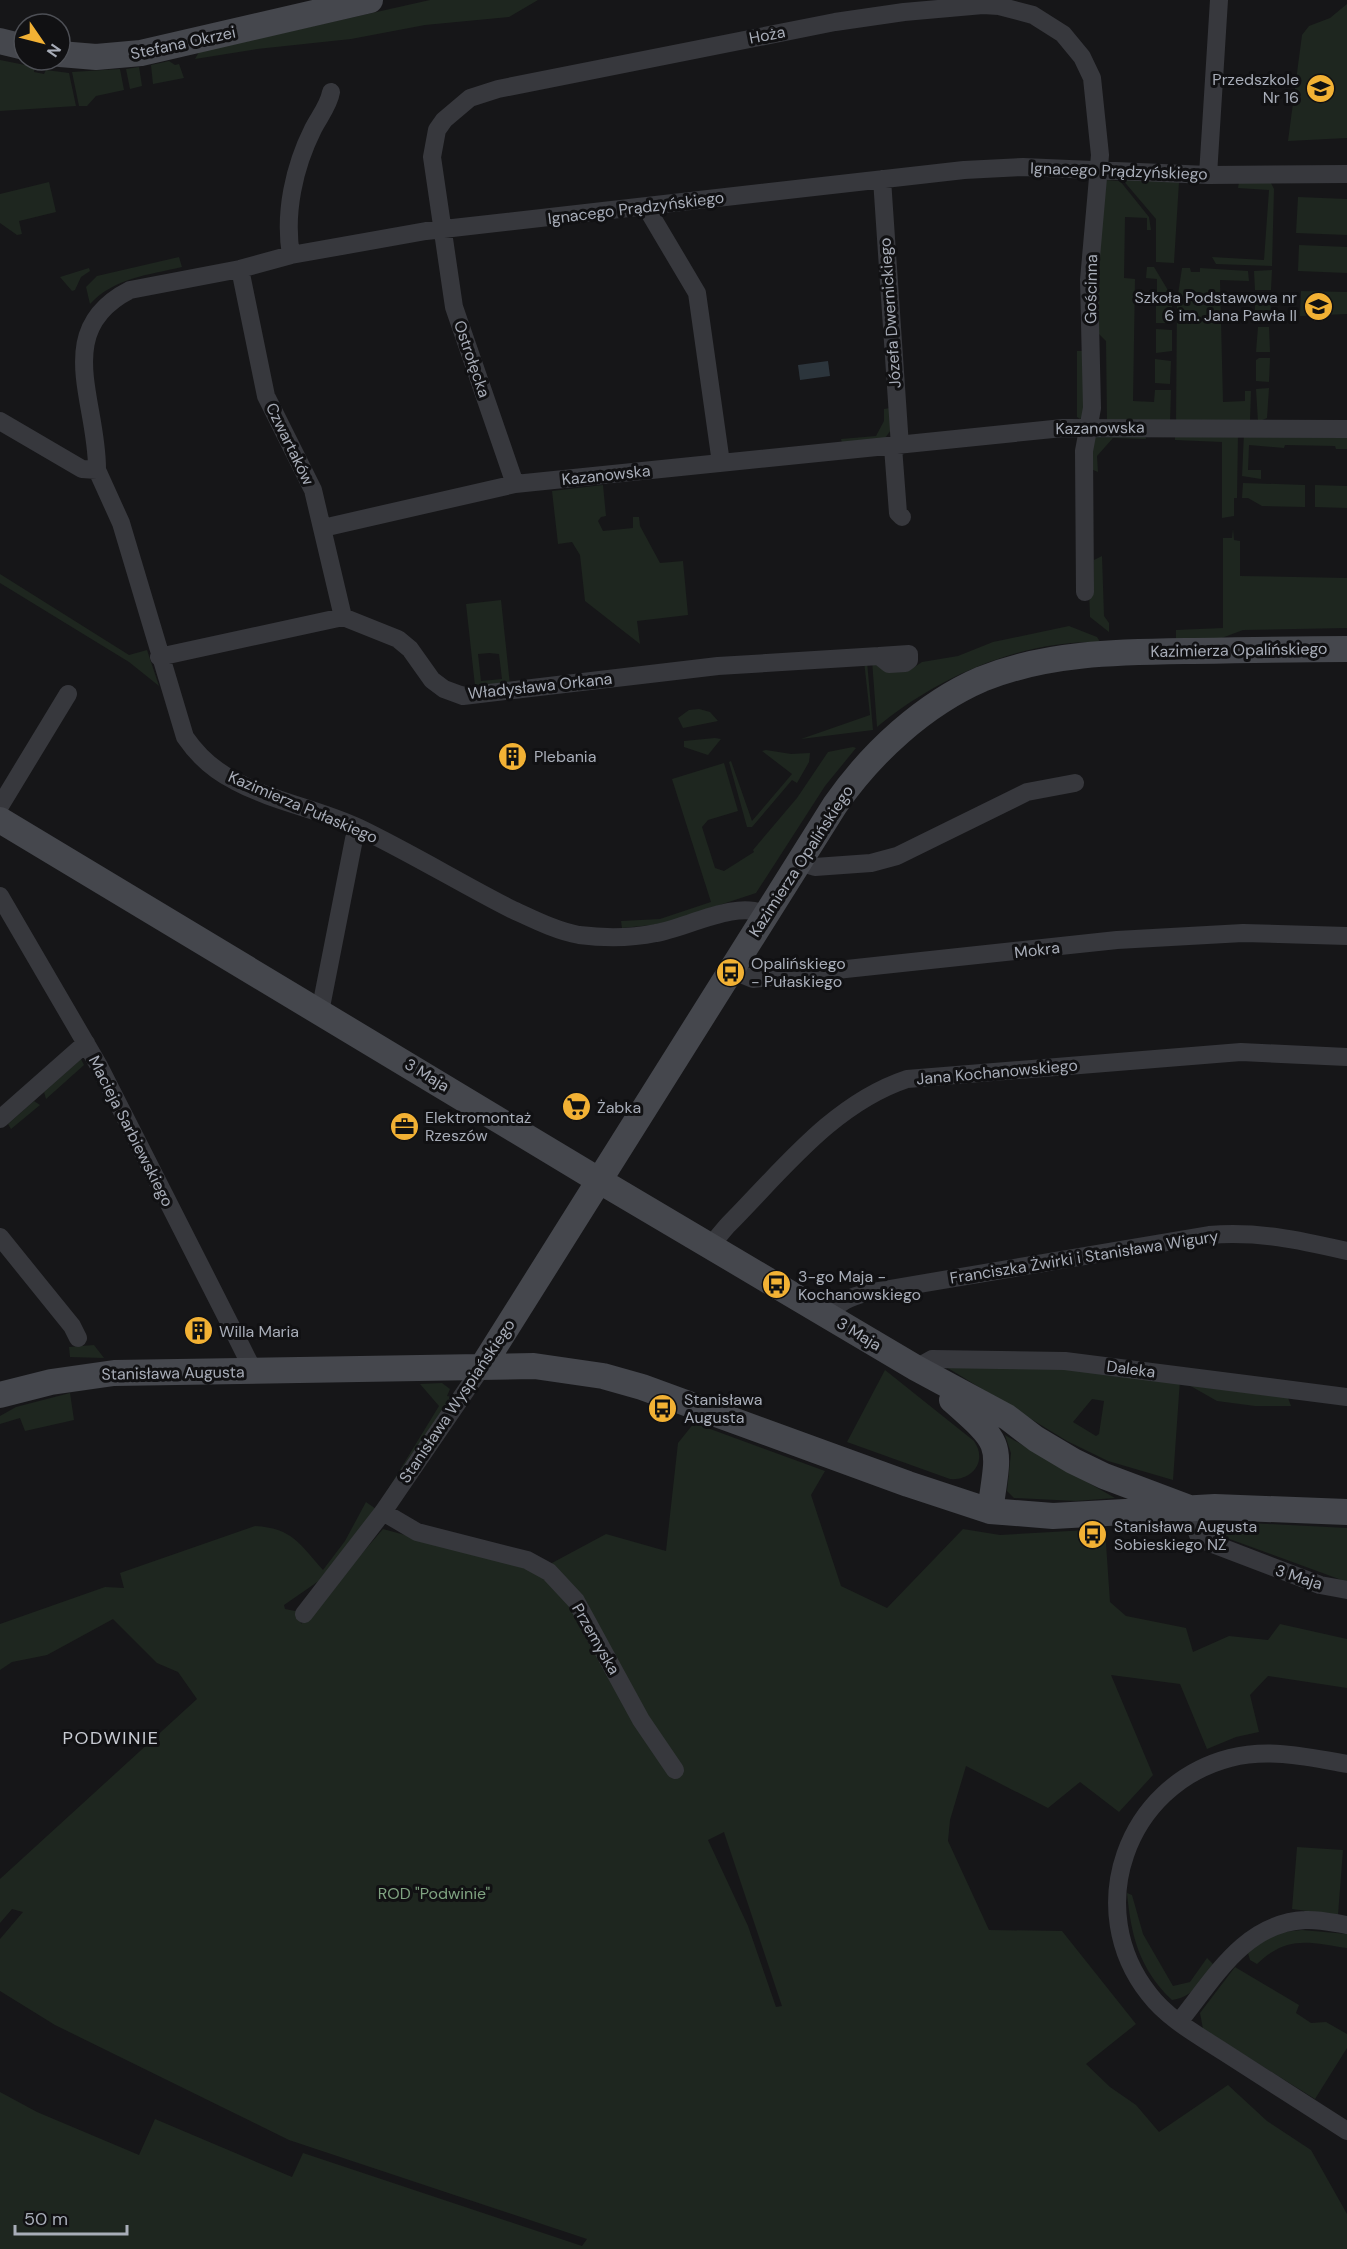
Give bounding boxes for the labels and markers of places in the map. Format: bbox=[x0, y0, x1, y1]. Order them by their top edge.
place label: Przedszkole Nr 16 bbox=[1212, 69, 1299, 108]
school or university icon: Przedszkole Nr 16 bbox=[1304, 72, 1336, 104]
place label: Szkoła Podstawowa nr 6 im. Jana Pawła II bbox=[1135, 287, 1297, 326]
school or university icon: Szkoła Podstawowa nr 6 im. Jana Pawła II bbox=[1302, 290, 1334, 322]
building icon: Plebania bbox=[497, 740, 529, 772]
place label: Plebania bbox=[534, 746, 596, 767]
place label: Opalińskiego - Pułaskiego bbox=[751, 953, 846, 992]
bus stop icon: Opalińskiego - Pułaskiego bbox=[714, 956, 746, 988]
supermarket icon: Żabka bbox=[560, 1091, 592, 1123]
place label: Żabka bbox=[597, 1097, 641, 1118]
place label: Elektromontaż Rzeszów bbox=[425, 1107, 531, 1146]
office icon: Elektromontaż Rzeszów bbox=[388, 1110, 420, 1142]
place label: 3-go Maja - Kochanowskiego bbox=[798, 1266, 921, 1305]
bus stop icon: 3-go Maja - Kochanowskiego bbox=[761, 1269, 793, 1301]
building icon: Willa Maria bbox=[182, 1315, 214, 1347]
place label: Willa Maria bbox=[219, 1321, 299, 1342]
place label: Stanisława Augusta bbox=[684, 1389, 763, 1428]
bus stop icon: Stanisława Augusta bbox=[647, 1392, 679, 1424]
place label: Stanisława Augusta Sobieskiego NŻ bbox=[1114, 1516, 1257, 1555]
bus stop icon: Stanisława Augusta Sobieskiego NŻ bbox=[1077, 1519, 1109, 1551]

